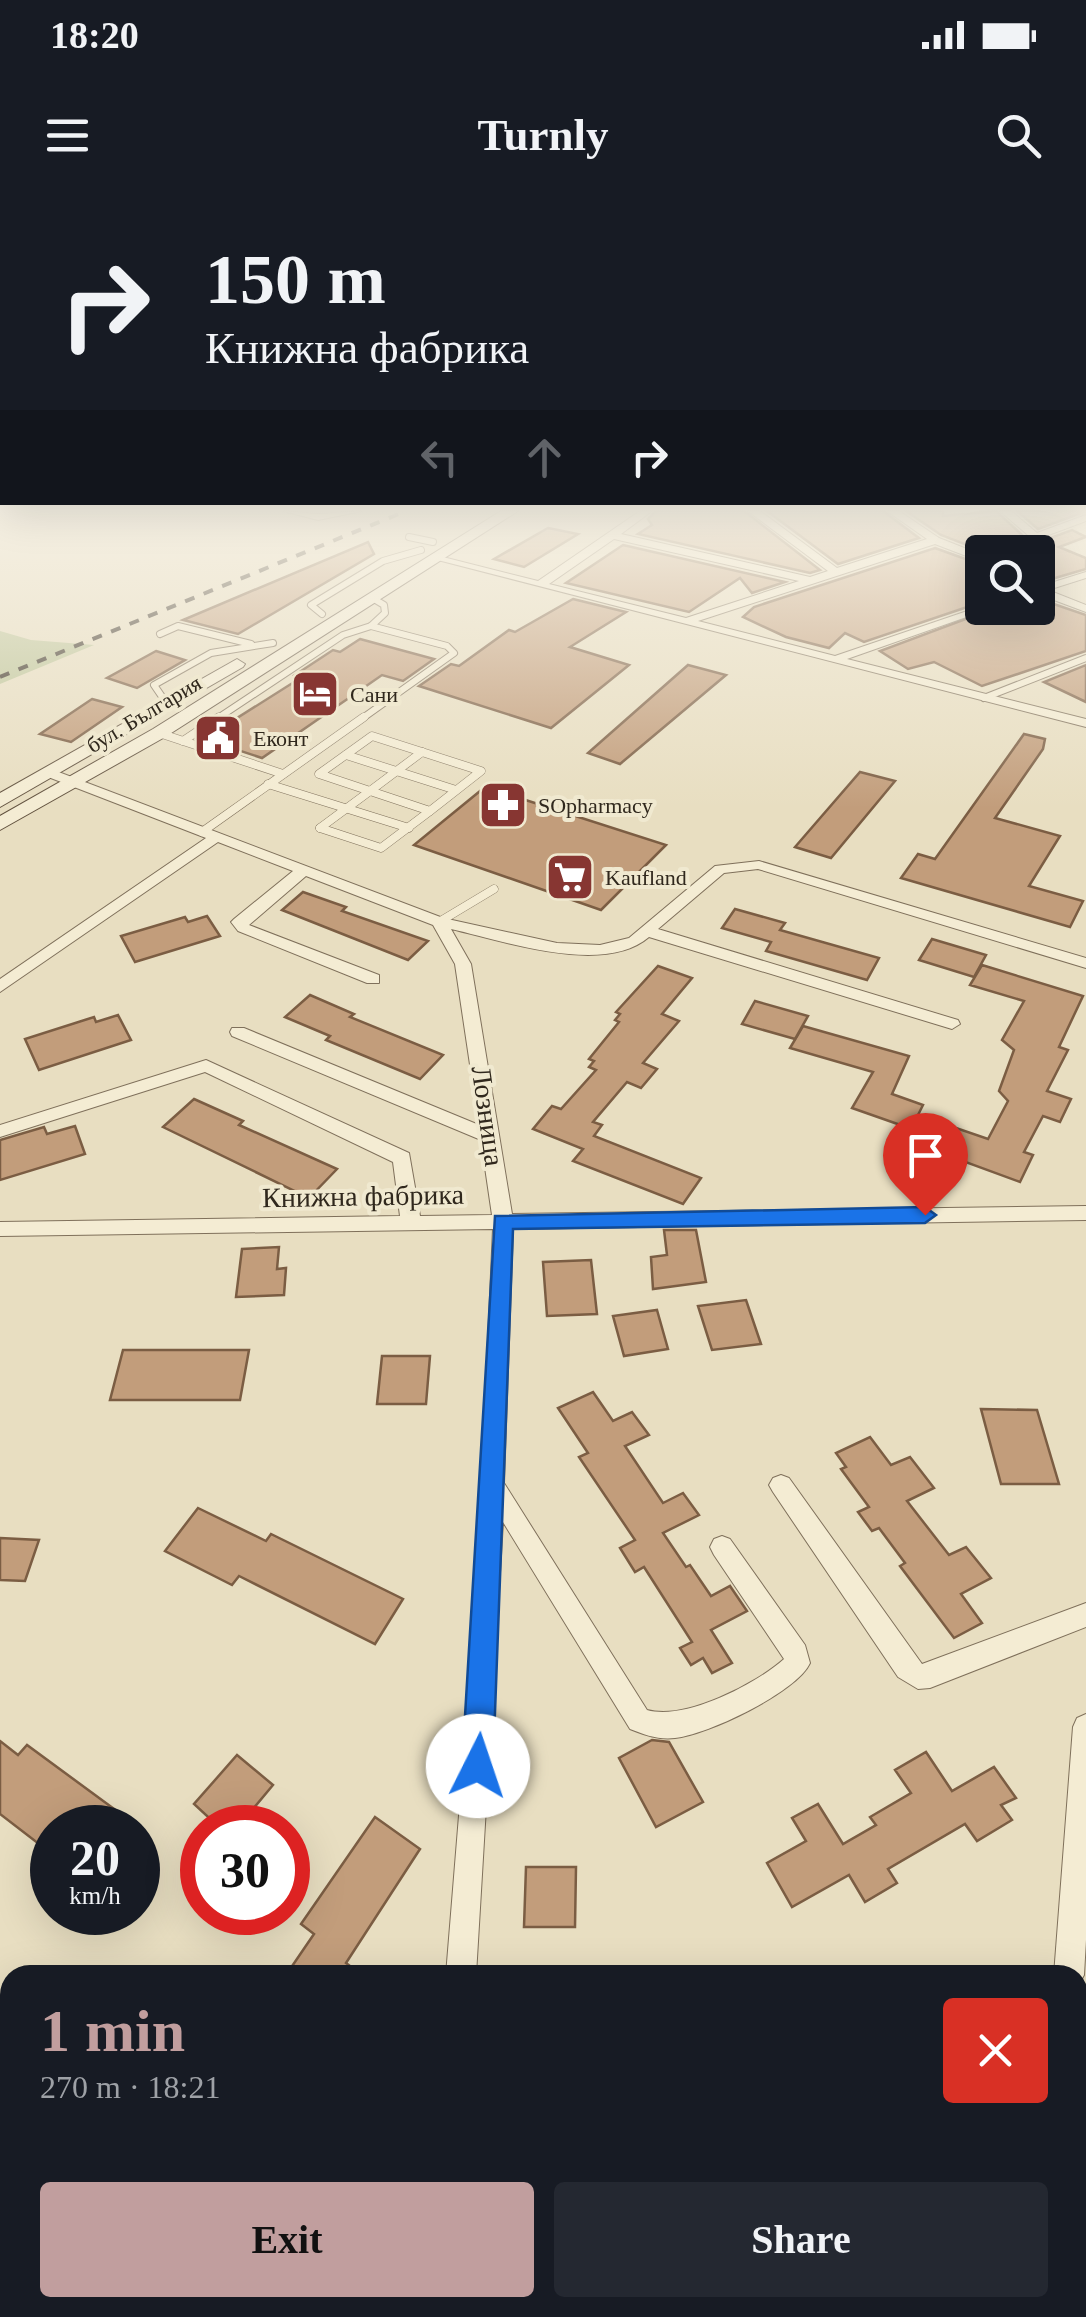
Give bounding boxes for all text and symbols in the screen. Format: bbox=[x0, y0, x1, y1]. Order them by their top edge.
text: 18:20 bbox=[50, 14, 139, 56]
icon: menu bbox=[40, 108, 95, 163]
icon: search bbox=[991, 108, 1046, 163]
text: Turnly bbox=[478, 110, 608, 160]
icon: right bbox=[40, 240, 170, 370]
text: 150 m bbox=[205, 241, 386, 318]
text: Книжна фабрика bbox=[205, 323, 529, 373]
icon: left bbox=[412, 430, 467, 485]
icon: ahead bbox=[517, 430, 572, 485]
icon: right bbox=[622, 430, 677, 485]
map controls bbox=[965, 535, 1055, 625]
button: search bbox=[965, 535, 1055, 625]
hotel icon: Сани bbox=[289, 668, 341, 720]
street label: бул. България bbox=[82, 670, 206, 758]
place label: Сани bbox=[350, 682, 398, 707]
public building icon: Еконт bbox=[192, 712, 244, 764]
place label: Еконт bbox=[253, 726, 309, 751]
pharmacy icon: SOpharmacy bbox=[477, 779, 529, 831]
place label: SOpharmacy bbox=[538, 793, 653, 818]
supermarket icon: Kaufland bbox=[544, 851, 596, 903]
place label: Kaufland bbox=[605, 865, 687, 890]
street label: Лозница bbox=[466, 1064, 510, 1169]
pin bbox=[883, 1113, 968, 1216]
icon: arrive bbox=[898, 1128, 953, 1183]
street label: Книжна фабрика bbox=[262, 1179, 465, 1213]
position arrow bbox=[426, 1714, 530, 1818]
speed limit sign: 30 bbox=[180, 1805, 310, 1935]
text: 20 bbox=[70, 1830, 120, 1886]
text: km/h bbox=[69, 1882, 121, 1909]
text: 1 min bbox=[40, 1998, 185, 2064]
button: close bbox=[943, 1998, 1048, 2103]
text: 270 m · 18:21 bbox=[40, 2069, 220, 2105]
button: Exit bbox=[40, 2182, 534, 2297]
button: Share bbox=[554, 2182, 1048, 2297]

